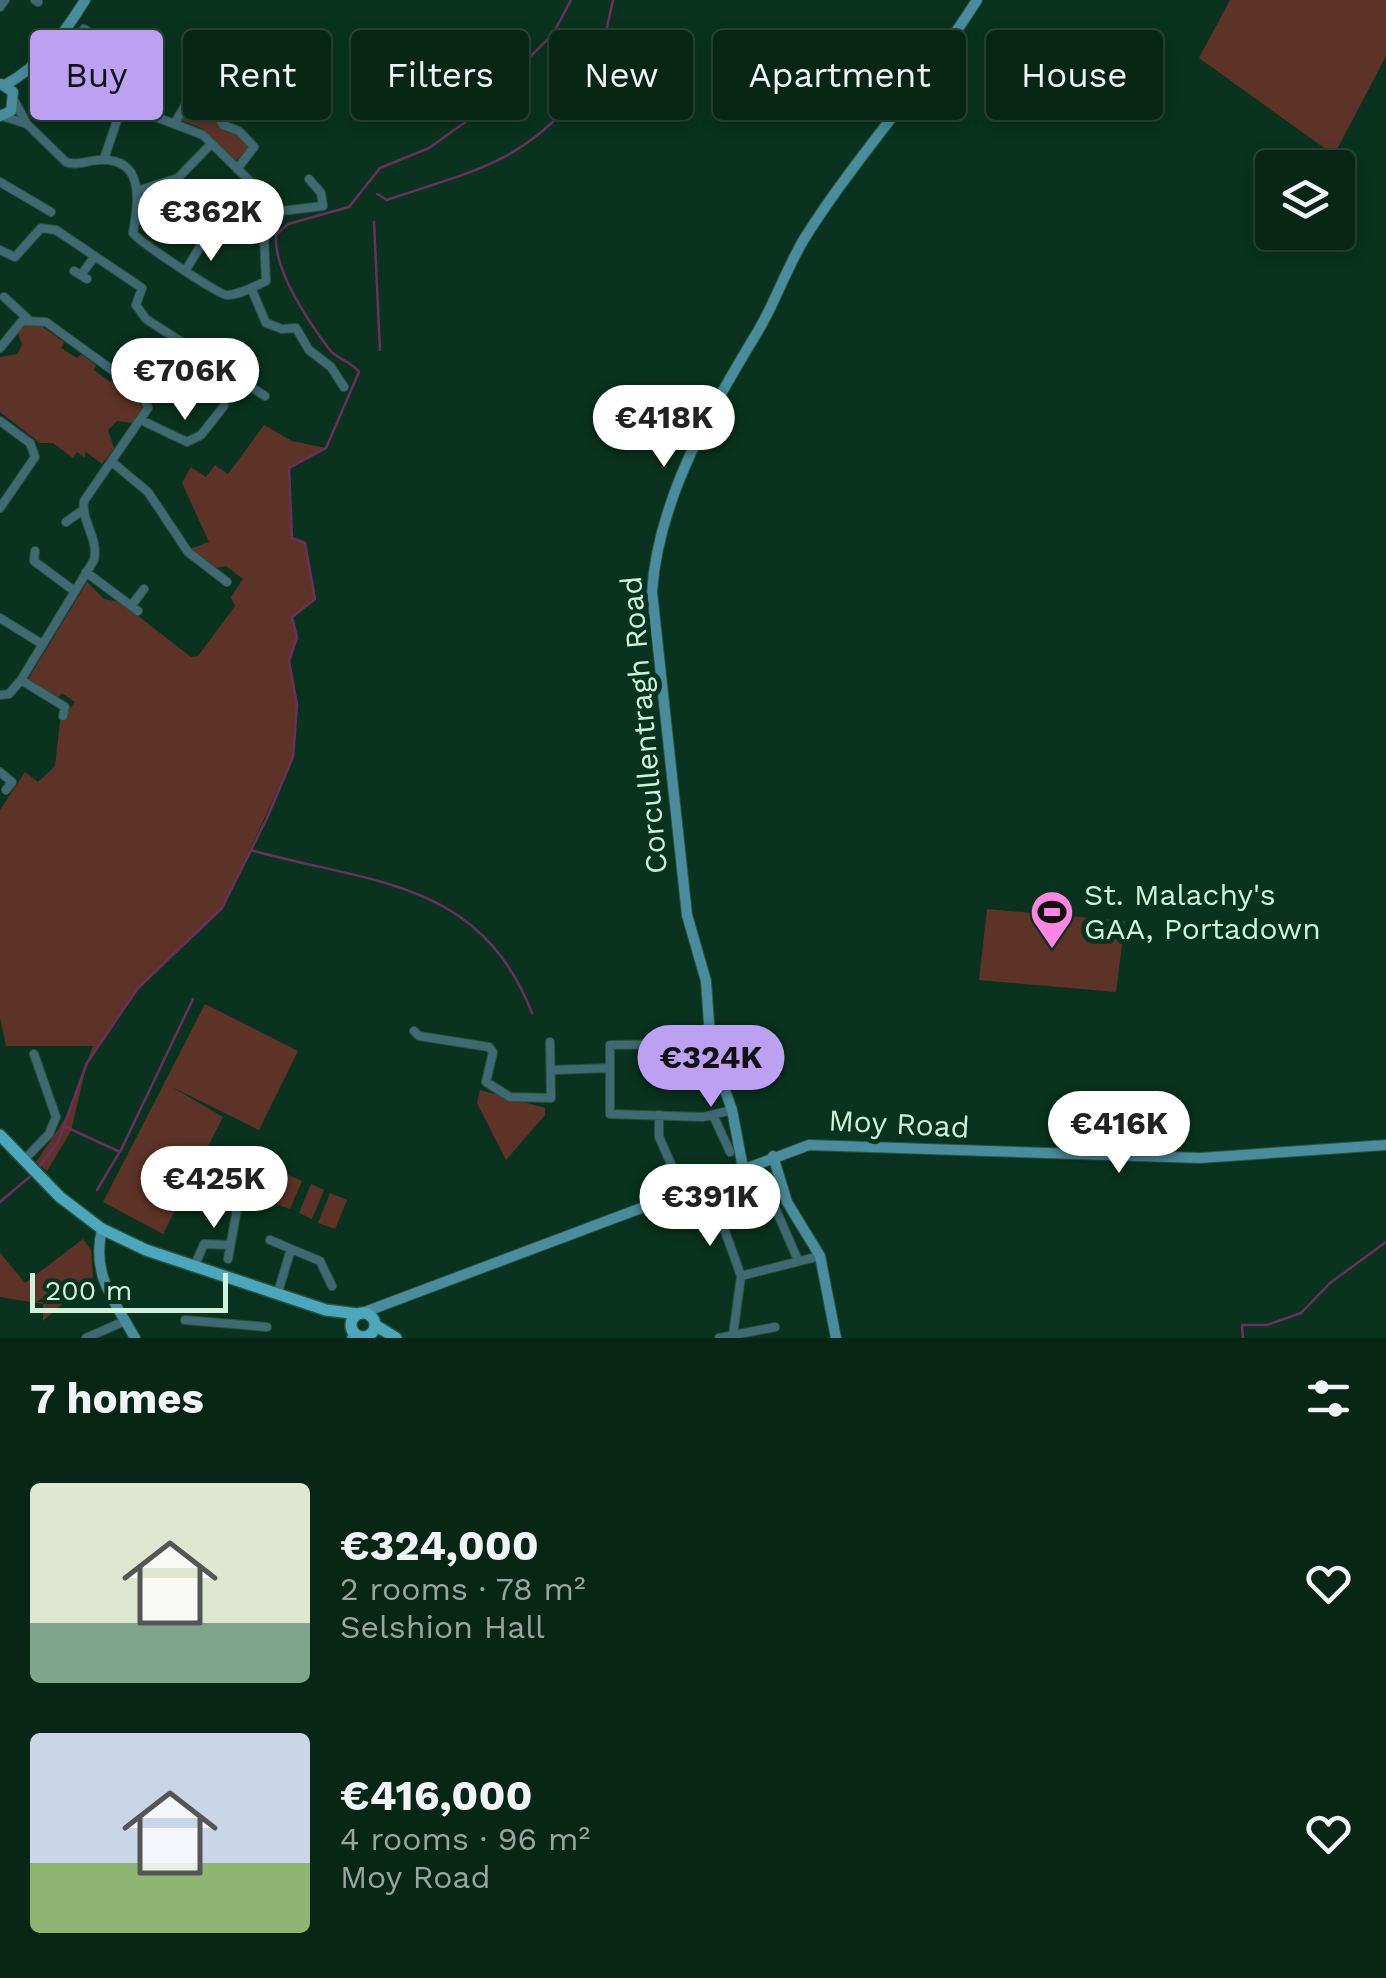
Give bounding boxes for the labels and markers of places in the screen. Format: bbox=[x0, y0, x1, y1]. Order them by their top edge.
pin: €362K bbox=[141, 179, 281, 264]
pin: €706K bbox=[115, 338, 255, 423]
pin: €418K bbox=[594, 385, 734, 470]
place label: St. Malachy's GAA, Portadown bbox=[1084, 877, 1321, 946]
sports icon: St. Malachy's GAA, Portadown bbox=[1029, 889, 1075, 950]
pin: €324K bbox=[641, 1025, 781, 1110]
pin: €416K bbox=[1049, 1091, 1189, 1176]
pin: €425K bbox=[144, 1146, 284, 1231]
pin: €391K bbox=[640, 1164, 780, 1249]

